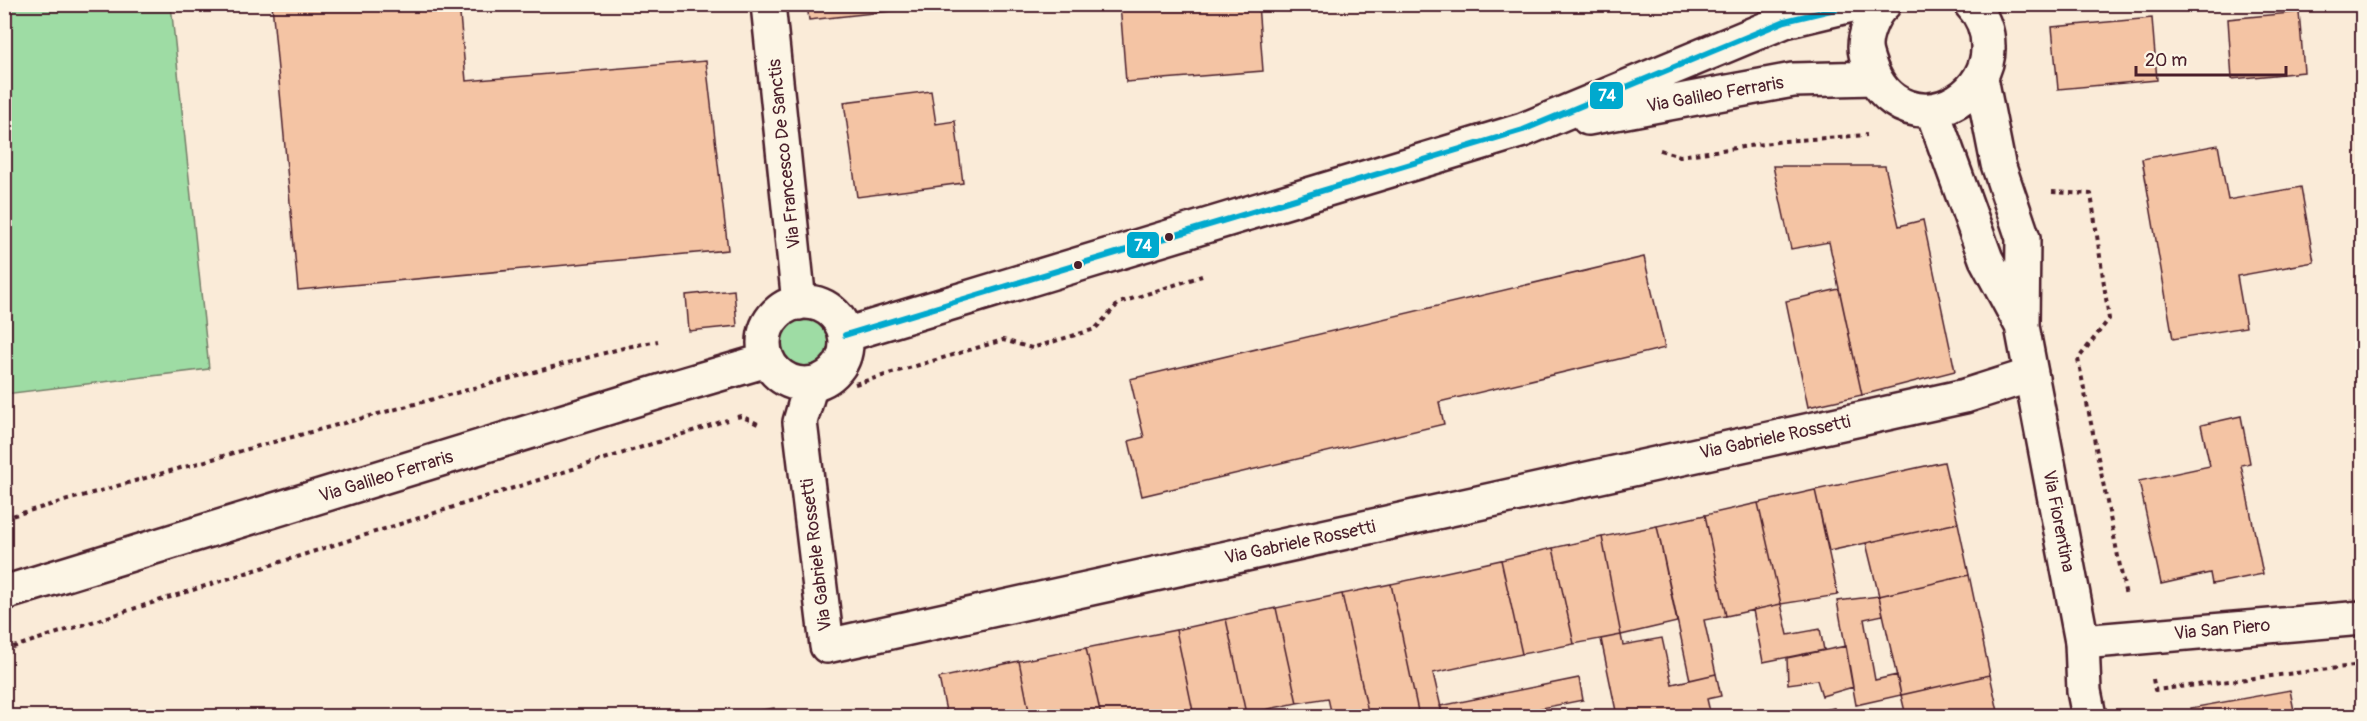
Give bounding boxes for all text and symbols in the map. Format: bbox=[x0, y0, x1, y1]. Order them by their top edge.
scale bar bbox=[2136, 39, 2286, 77]
text: 20 m bbox=[2145, 49, 2187, 72]
street label: Via Francesco De Sanctis bbox=[763, 58, 806, 250]
street label: Via Galileo Ferraris bbox=[1645, 71, 1785, 118]
line badge: 74 bbox=[1589, 81, 1624, 110]
text: 74 bbox=[1598, 86, 1617, 106]
line badge: 74 bbox=[1126, 231, 1160, 259]
unlabelled marker bbox=[1163, 231, 1175, 243]
text: 74 bbox=[1134, 236, 1153, 256]
unlabelled marker bbox=[1072, 259, 1084, 271]
street label: Via Gabriele Rossetti bbox=[1698, 410, 1853, 465]
street label: Via Galileo Ferraris bbox=[316, 445, 456, 508]
street label: Via Fiorentina bbox=[2037, 468, 2080, 574]
street label: Via Gabriele Rossetti bbox=[796, 477, 837, 633]
street label: Via Gabriele Rossetti bbox=[1223, 515, 1378, 570]
street label: Via San Piero bbox=[2173, 614, 2271, 645]

